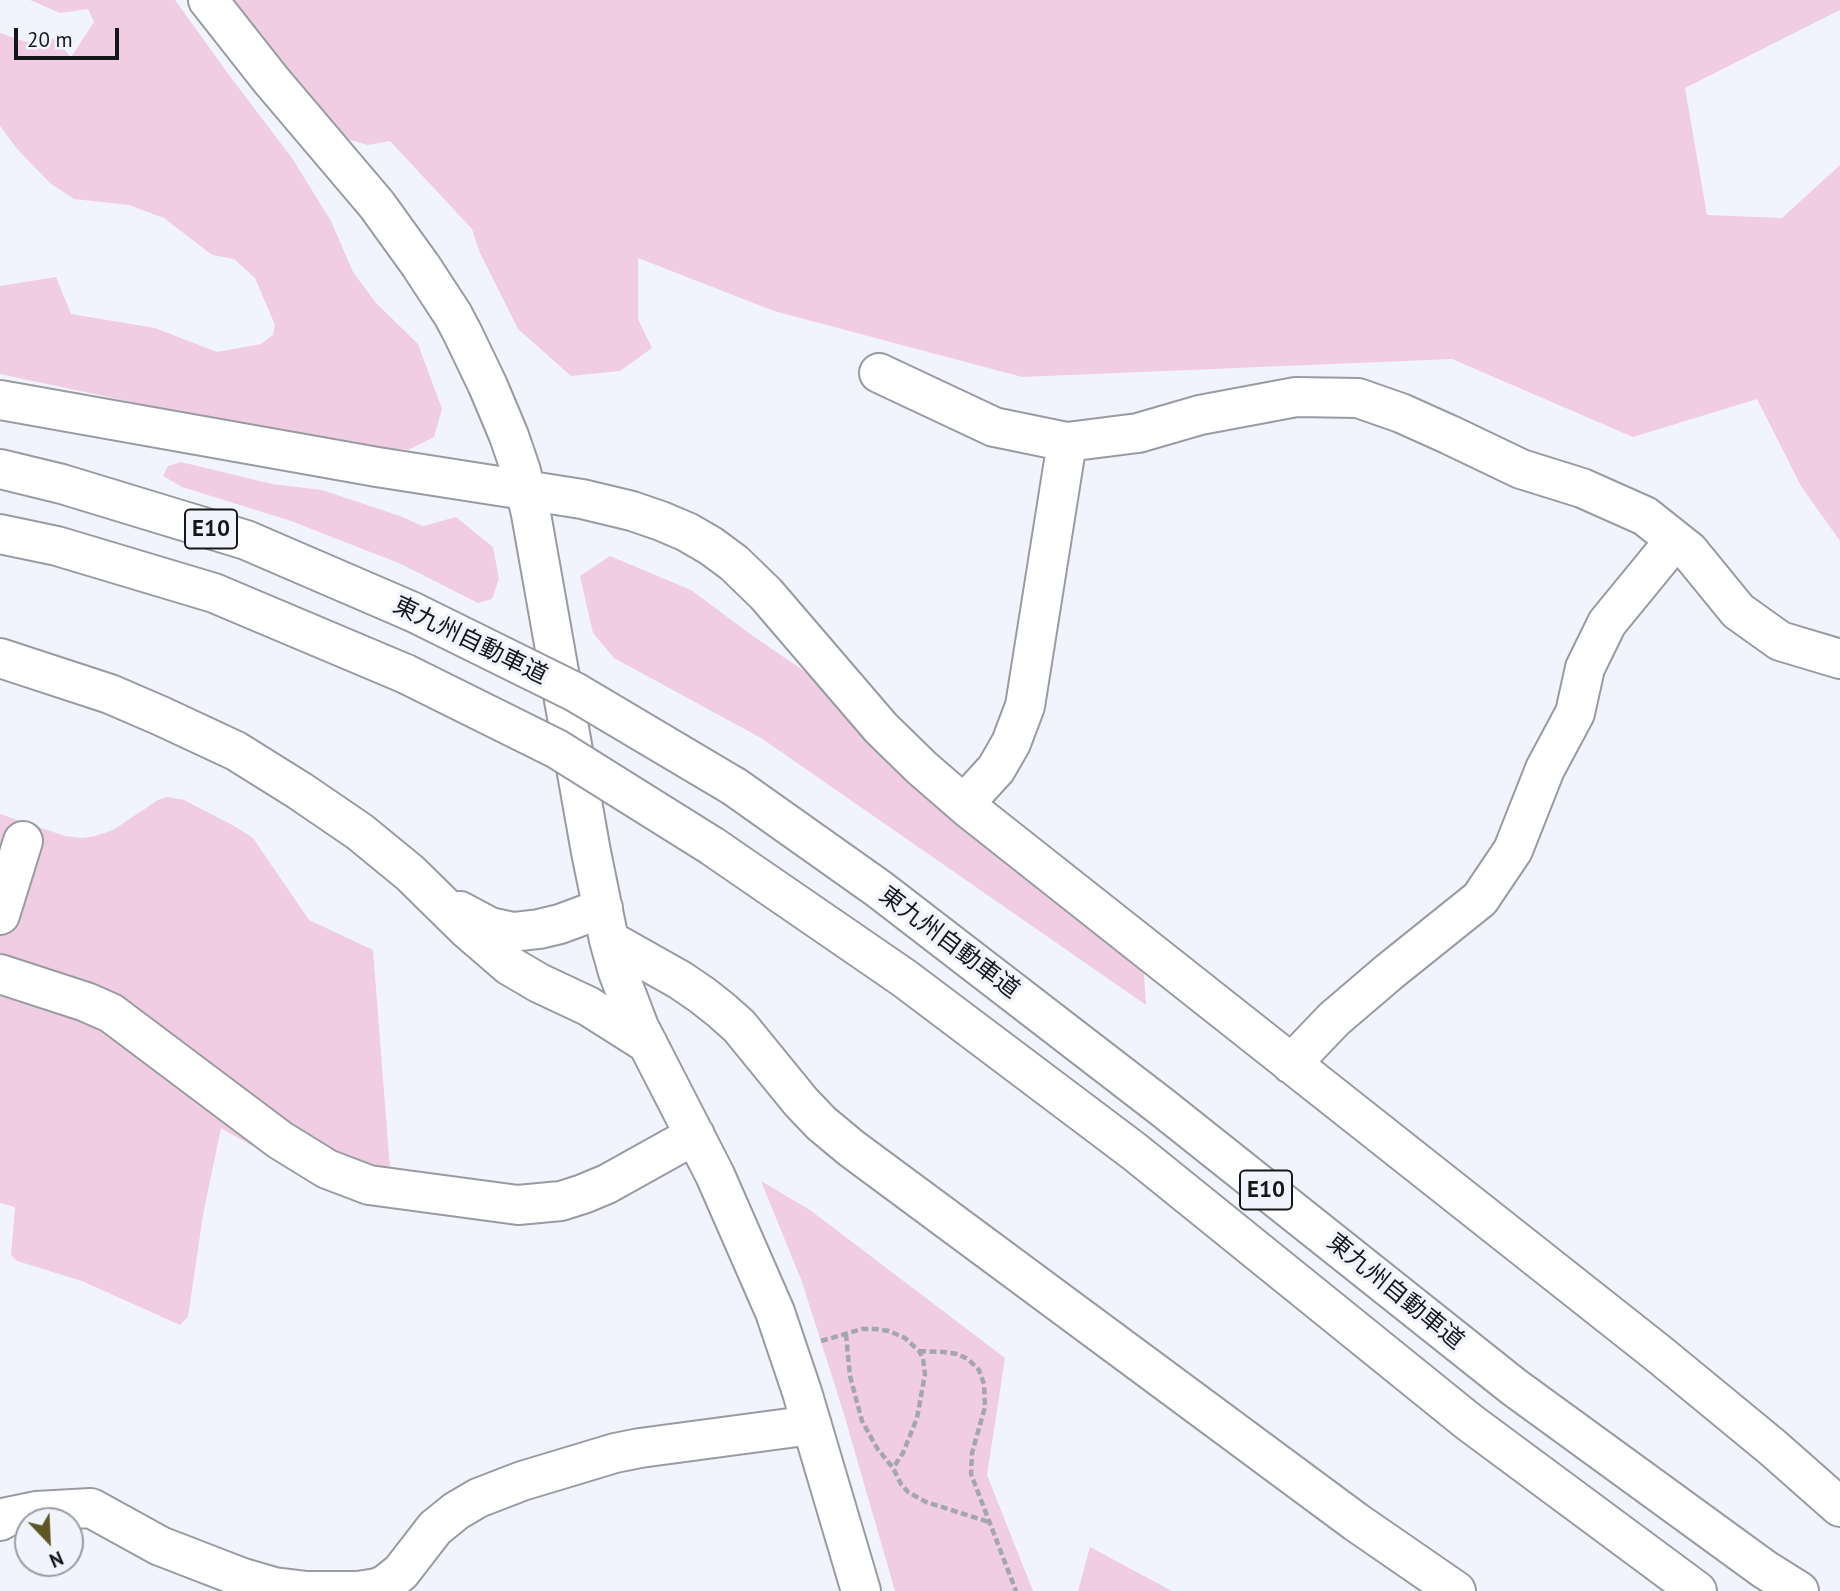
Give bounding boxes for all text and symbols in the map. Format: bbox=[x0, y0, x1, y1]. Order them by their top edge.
scale bar bbox=[18, 14, 122, 58]
text: 20 m bbox=[27, 26, 73, 53]
road number: E10 bbox=[185, 509, 237, 548]
street label: 東九州自動車道 bbox=[388, 591, 552, 691]
street label: 東九州自動車道 bbox=[873, 881, 1025, 1005]
road number: E10 bbox=[1240, 1170, 1292, 1210]
street label: 東九州自動車道 bbox=[1321, 1228, 1469, 1356]
north arrow bbox=[14, 1507, 84, 1577]
text: N bbox=[46, 1546, 67, 1573]

